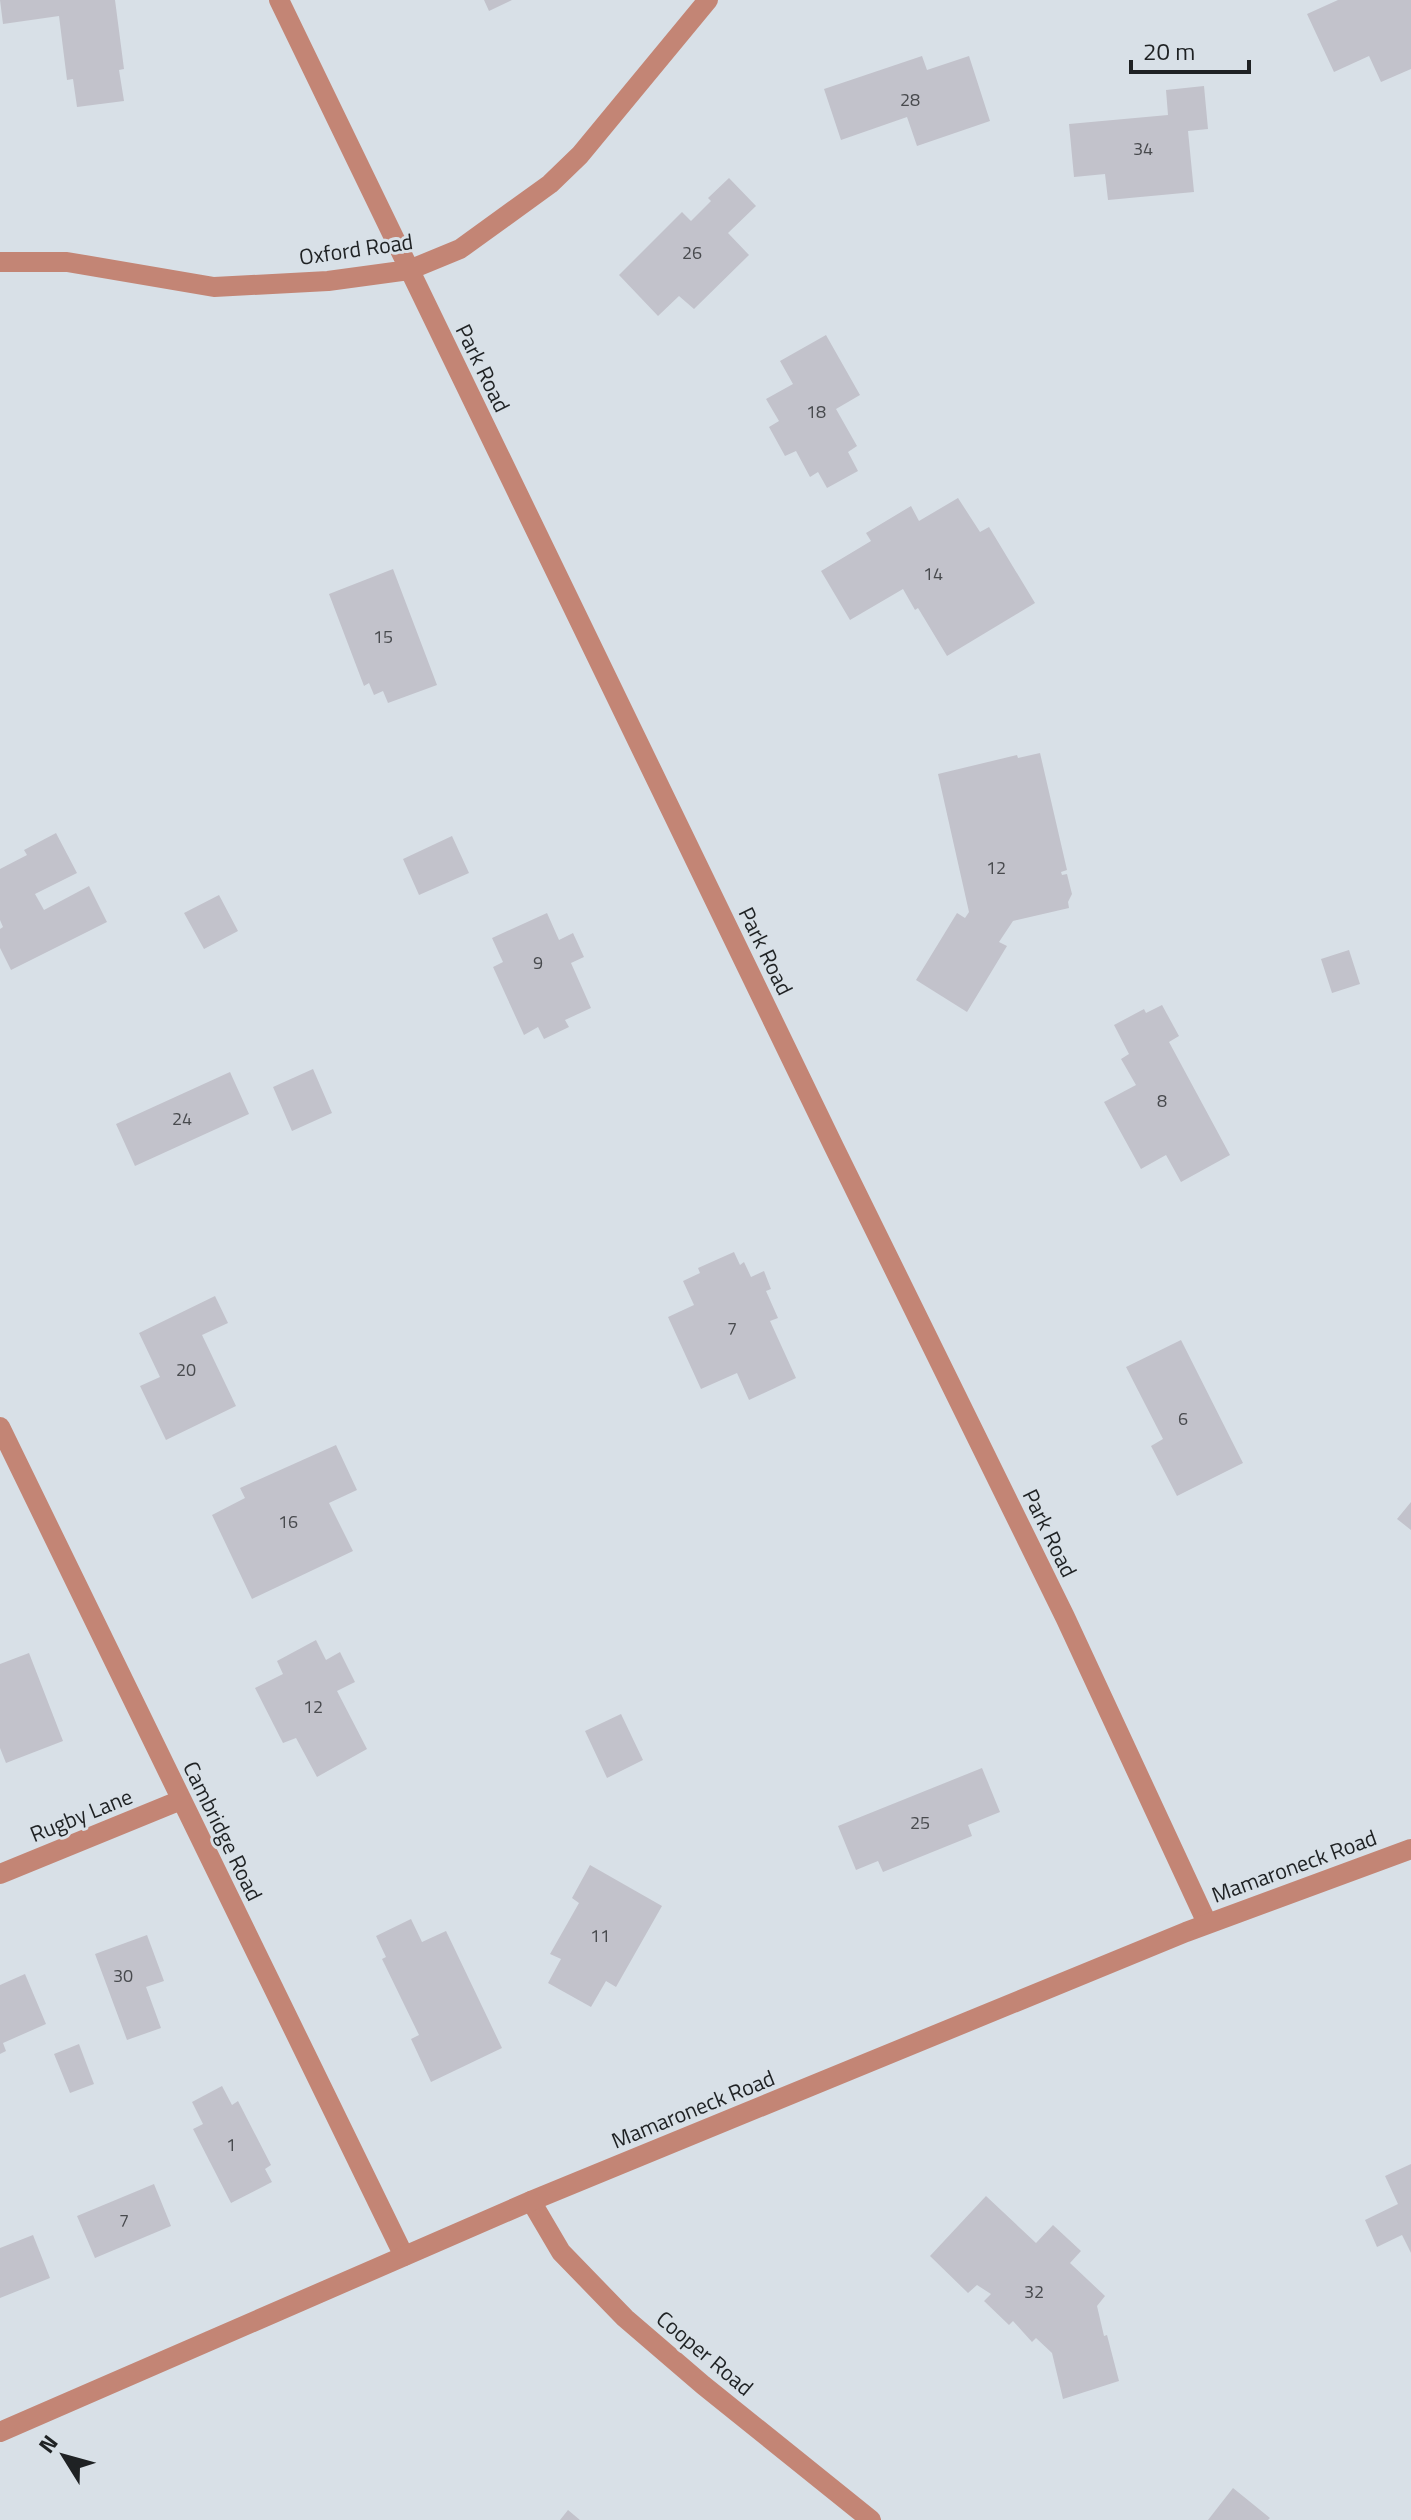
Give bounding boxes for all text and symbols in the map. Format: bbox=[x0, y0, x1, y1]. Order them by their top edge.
scale bar bbox=[1131, 24, 1249, 74]
text: 20 m bbox=[1143, 33, 1195, 69]
house number: 28 bbox=[900, 86, 920, 113]
house number: 34 bbox=[1133, 135, 1153, 162]
street label: Oxford Road bbox=[297, 224, 415, 274]
house number: 26 bbox=[682, 239, 702, 266]
street label: Park Road bbox=[447, 318, 519, 418]
house number: 18 bbox=[806, 398, 826, 425]
house number: 14 bbox=[923, 560, 943, 587]
house number: 15 bbox=[373, 623, 393, 650]
house number: 12 bbox=[986, 854, 1006, 881]
street label: Park Road bbox=[730, 901, 802, 1001]
house number: 9 bbox=[533, 949, 543, 976]
house number: 8 bbox=[1157, 1087, 1167, 1114]
house number: 24 bbox=[172, 1105, 192, 1132]
house number: 7 bbox=[727, 1315, 737, 1342]
house number: 20 bbox=[176, 1356, 196, 1383]
house number: 6 bbox=[1178, 1405, 1188, 1432]
street label: Park Road bbox=[1014, 1483, 1086, 1583]
house number: 16 bbox=[278, 1508, 298, 1535]
house number: 12 bbox=[303, 1693, 323, 1720]
street label: Cambridge Road bbox=[174, 1755, 272, 1907]
street label: Rugby Lane bbox=[25, 1779, 137, 1851]
house number: 25 bbox=[910, 1809, 930, 1836]
street label: Mamaroneck Road bbox=[1207, 1820, 1381, 1912]
house number: 11 bbox=[590, 1922, 610, 1949]
house number: 30 bbox=[113, 1962, 133, 1989]
street label: Mamaroneck Road bbox=[606, 2061, 780, 2157]
house number: 1 bbox=[226, 2131, 236, 2158]
house number: 7 bbox=[119, 2207, 129, 2234]
house number: 32 bbox=[1024, 2278, 1044, 2305]
street label: Cooper Road bbox=[649, 2302, 761, 2404]
north arrow bbox=[24, 2416, 104, 2496]
text: N bbox=[30, 2428, 66, 2460]

